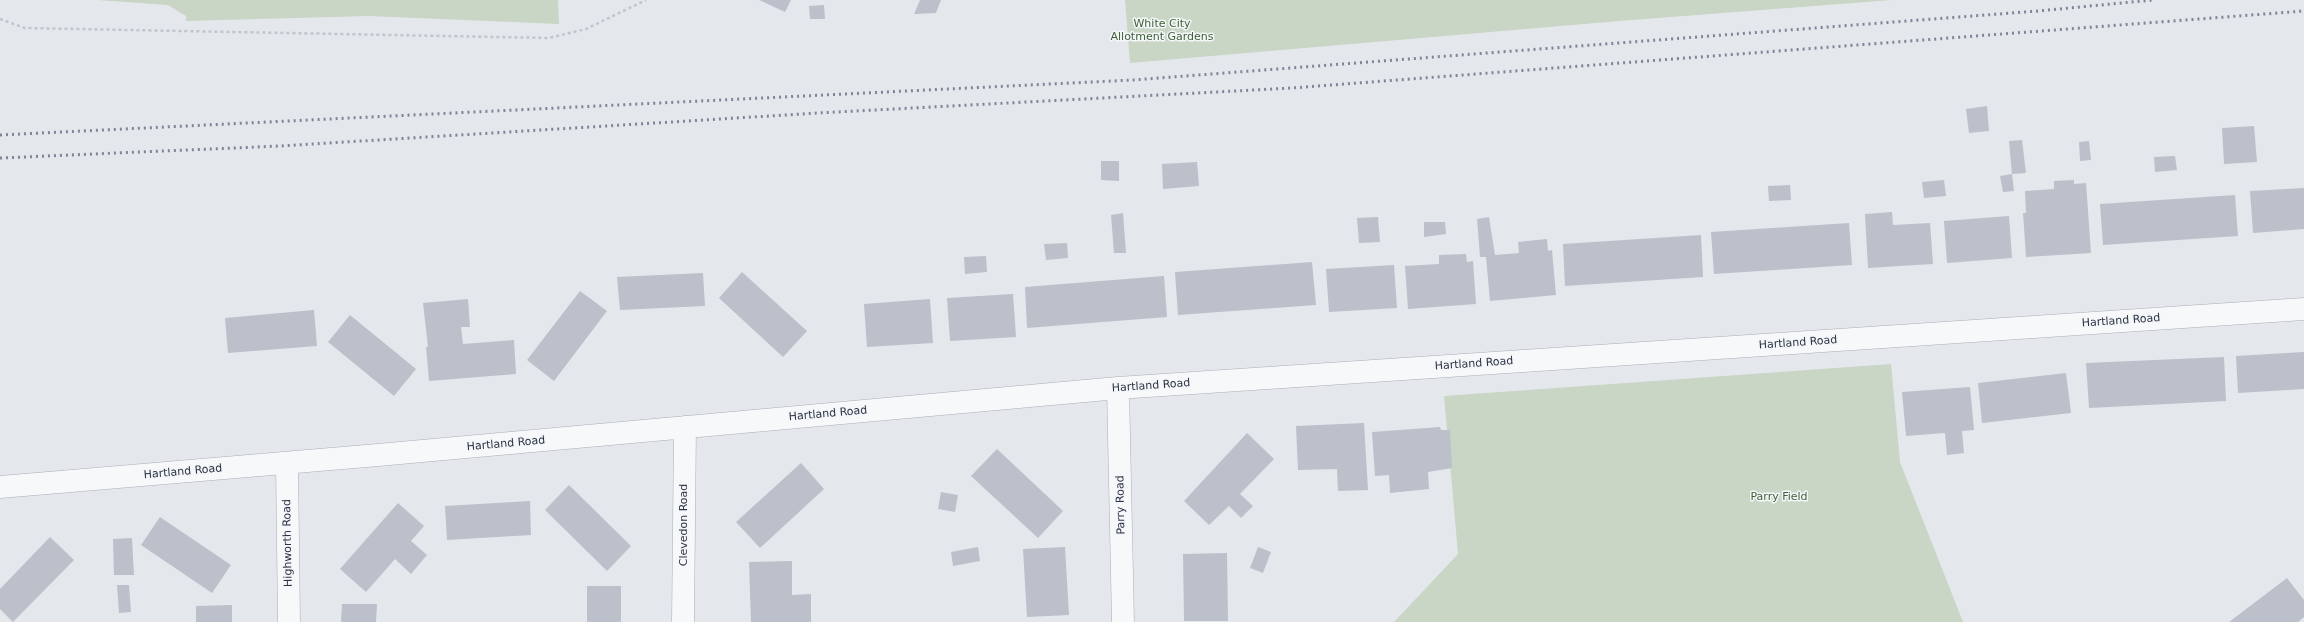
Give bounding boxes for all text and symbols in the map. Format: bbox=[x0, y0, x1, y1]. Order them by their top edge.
park label: White City Allotment Gardens bbox=[1111, 17, 1213, 43]
street label: Hartland Road bbox=[2081, 312, 2161, 330]
street label: Hartland Road bbox=[1758, 334, 1838, 352]
street label: Hartland Road bbox=[1434, 355, 1514, 373]
street label: Hartland Road bbox=[1111, 377, 1191, 395]
street label: Hartland Road bbox=[788, 404, 868, 424]
street label: Hartland Road bbox=[466, 434, 546, 454]
street label: Hartland Road bbox=[143, 462, 223, 482]
street label: Parry Road bbox=[1114, 475, 1128, 535]
street label: Clevedon Road bbox=[677, 484, 691, 566]
park label: Parry Field bbox=[1750, 490, 1808, 504]
street label: Highworth Road bbox=[281, 499, 295, 587]

